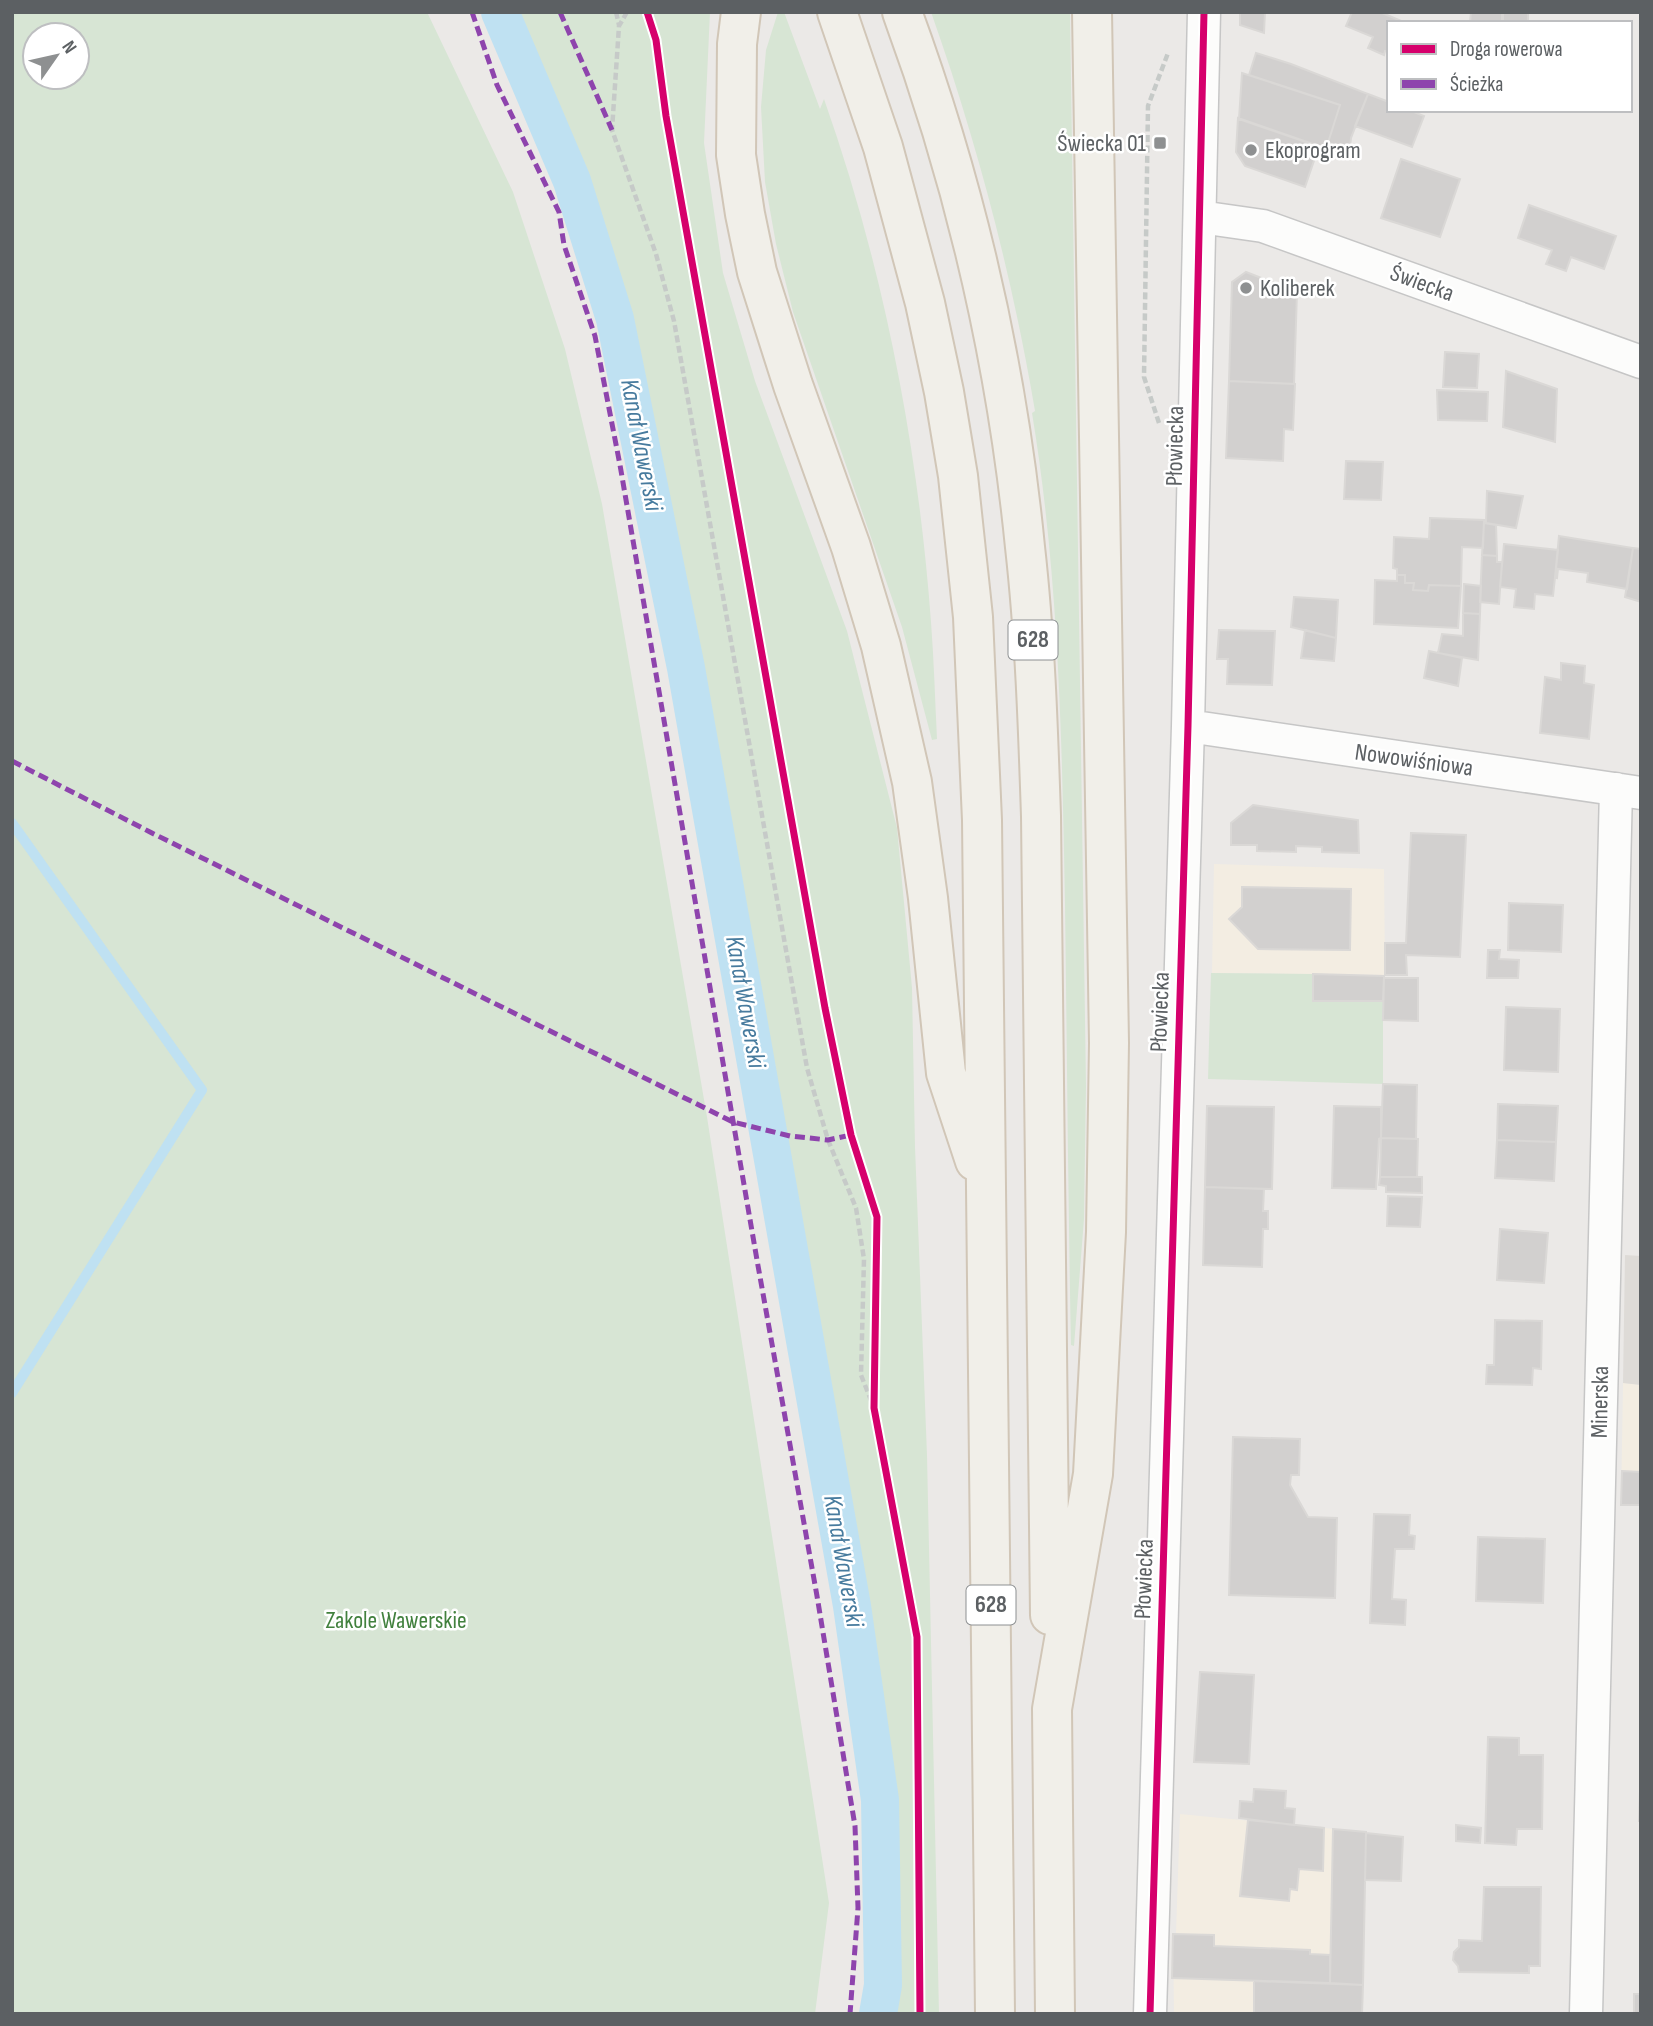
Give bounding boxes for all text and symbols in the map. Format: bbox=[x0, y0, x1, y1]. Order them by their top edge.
north arrow bbox=[21, 21, 91, 91]
legend bbox=[1387, 21, 1632, 112]
text: N bbox=[56, 37, 81, 58]
text: Droga rowerowa bbox=[1450, 37, 1563, 62]
text: Ścieżka bbox=[1450, 72, 1503, 97]
place label: Świecka 01 bbox=[1057, 129, 1147, 158]
marker: Świecka 01 bbox=[1152, 135, 1168, 151]
place label: Ekoprogram bbox=[1265, 136, 1361, 165]
marker: Ekoprogram bbox=[1243, 142, 1259, 158]
street label: Świecka bbox=[1386, 258, 1458, 308]
place label: Koliberek bbox=[1260, 274, 1335, 303]
marker: Koliberek bbox=[1238, 280, 1254, 296]
water label: Kanał Wawerski bbox=[613, 376, 669, 515]
street label: Płowiecka bbox=[1160, 406, 1190, 486]
road number: 628 bbox=[1009, 620, 1058, 660]
street label: Nowowiśniowa bbox=[1353, 737, 1475, 783]
water label: Kanał Wawerski bbox=[718, 933, 772, 1072]
street label: Płowiecka bbox=[1144, 971, 1176, 1053]
street label: Minerska bbox=[1585, 1366, 1615, 1438]
water label: Kanał Wawerski bbox=[816, 1492, 870, 1631]
street label: Płowiecka bbox=[1128, 1538, 1160, 1620]
road number: 628 bbox=[967, 1586, 1016, 1624]
park label: Zakole Wawerskie bbox=[325, 1606, 467, 1635]

